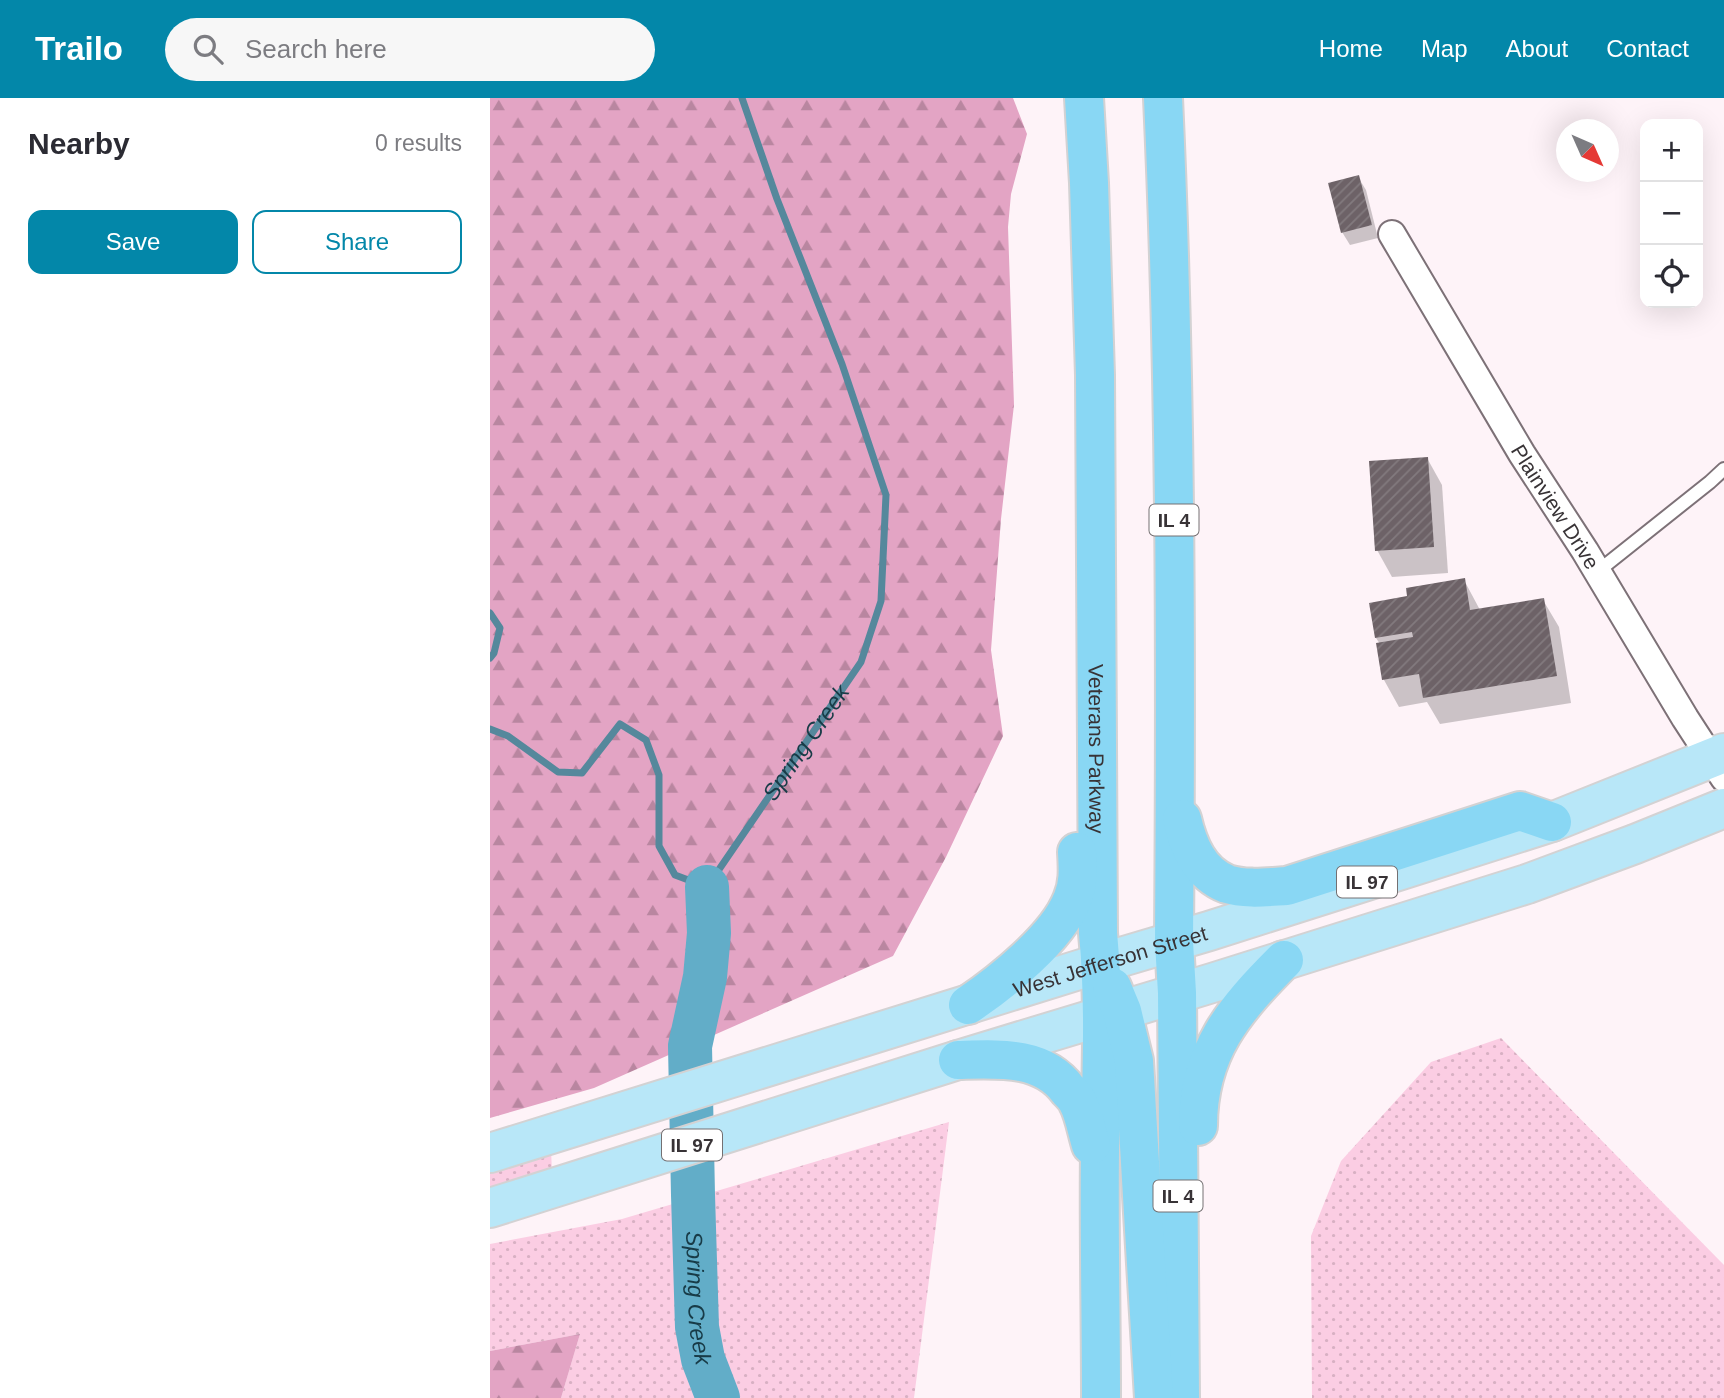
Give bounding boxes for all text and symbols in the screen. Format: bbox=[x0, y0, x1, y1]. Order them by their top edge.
search box bbox=[165, 18, 655, 81]
text: Trailo bbox=[35, 30, 123, 67]
icon: search bbox=[189, 30, 227, 68]
text: Search here bbox=[245, 34, 387, 64]
text: Home bbox=[1319, 35, 1383, 62]
text: Map bbox=[1421, 35, 1468, 62]
text: About bbox=[1506, 35, 1568, 62]
text: Contact bbox=[1606, 35, 1689, 62]
north arrow bbox=[1556, 119, 1619, 182]
map controls bbox=[1640, 119, 1703, 308]
button: + bbox=[1640, 119, 1703, 182]
text: Nearby bbox=[28, 127, 130, 160]
text: 0 results bbox=[375, 130, 462, 156]
button: − bbox=[1640, 182, 1703, 245]
button: Save bbox=[28, 210, 238, 274]
button: Share bbox=[252, 210, 462, 274]
button: locate bbox=[1640, 245, 1703, 308]
street label: Plainview Drive bbox=[1507, 440, 1604, 573]
road number: IL 4 bbox=[1150, 504, 1198, 536]
street label: Veterans Parkway bbox=[1085, 664, 1109, 834]
water label: Spring Creek bbox=[757, 679, 855, 805]
road number: IL 97 bbox=[1337, 866, 1397, 898]
street label: West Jefferson Street bbox=[1010, 921, 1210, 1001]
road number: IL 97 bbox=[662, 1130, 722, 1161]
road number: IL 4 bbox=[1154, 1180, 1202, 1212]
water label: Spring Creek bbox=[681, 1231, 717, 1368]

